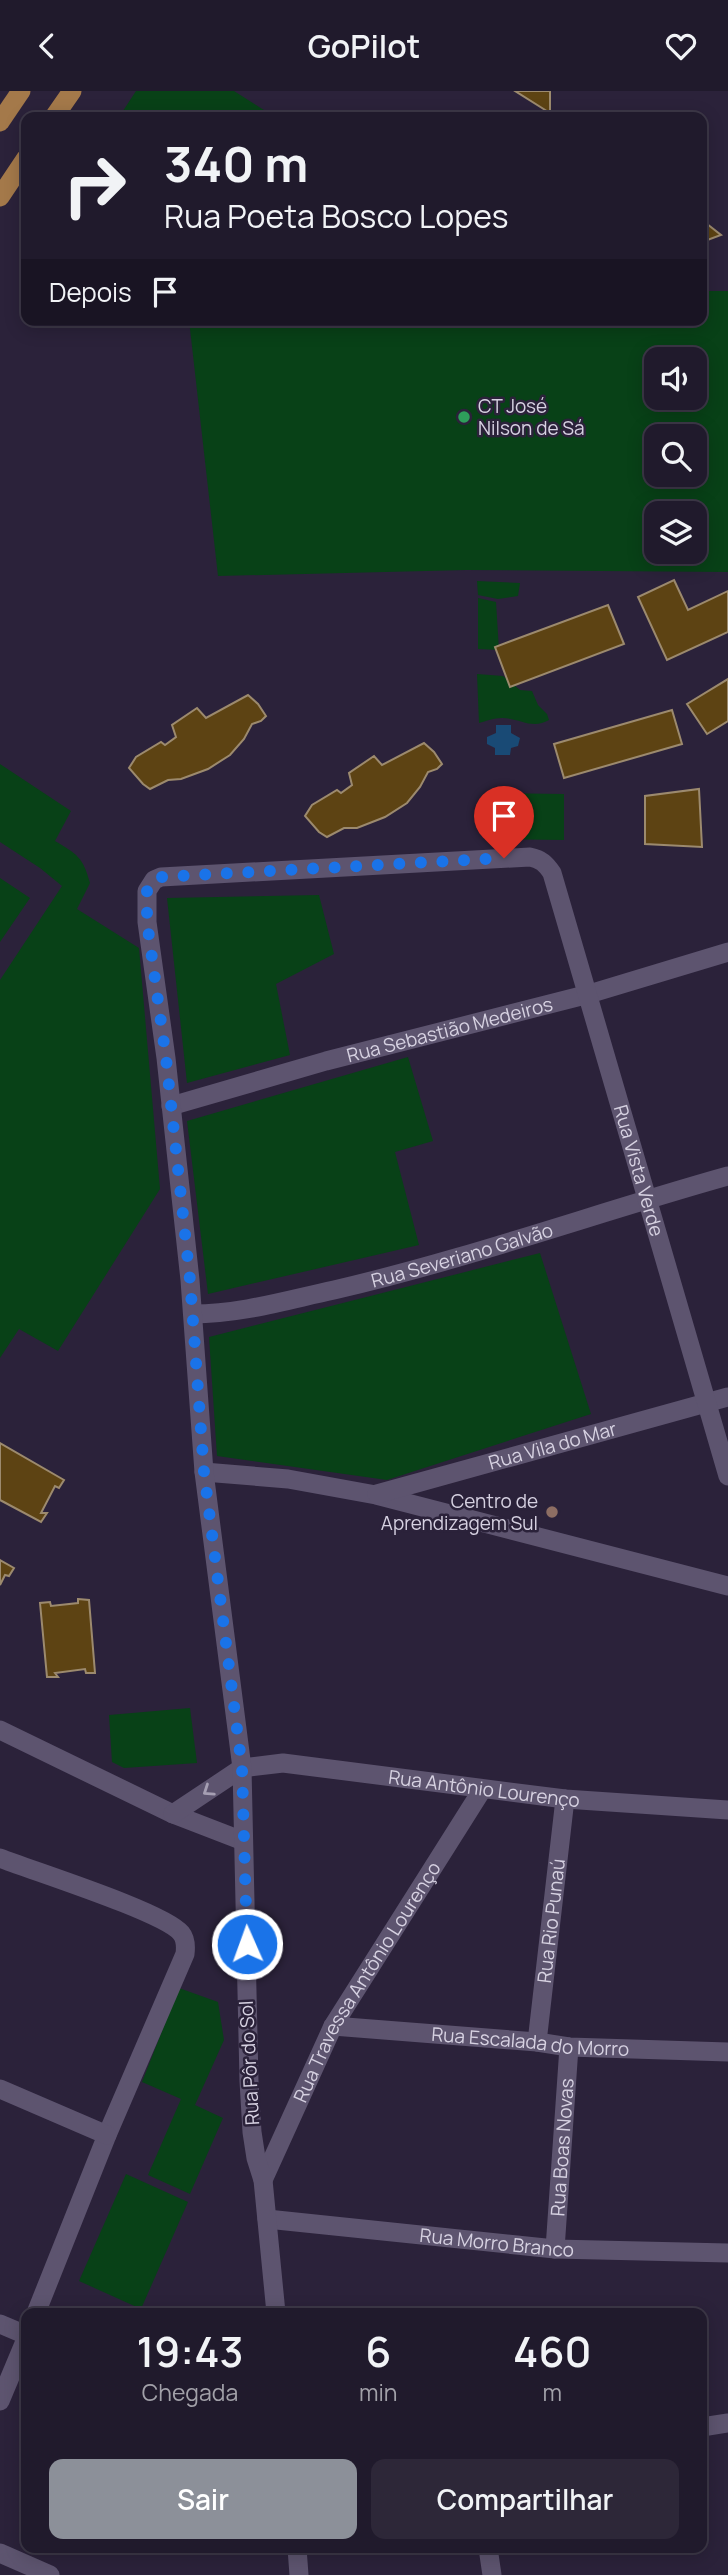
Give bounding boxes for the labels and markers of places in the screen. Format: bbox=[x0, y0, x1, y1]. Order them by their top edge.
place label: CT José Nilson de Sá bbox=[478, 393, 585, 441]
marker: CT José Nilson de Sá bbox=[456, 409, 472, 425]
pin bbox=[474, 786, 534, 858]
place label: Centro de Aprendizagem Sul bbox=[381, 1488, 538, 1536]
marker: Centro de Aprendizagem Sul bbox=[544, 1504, 560, 1520]

